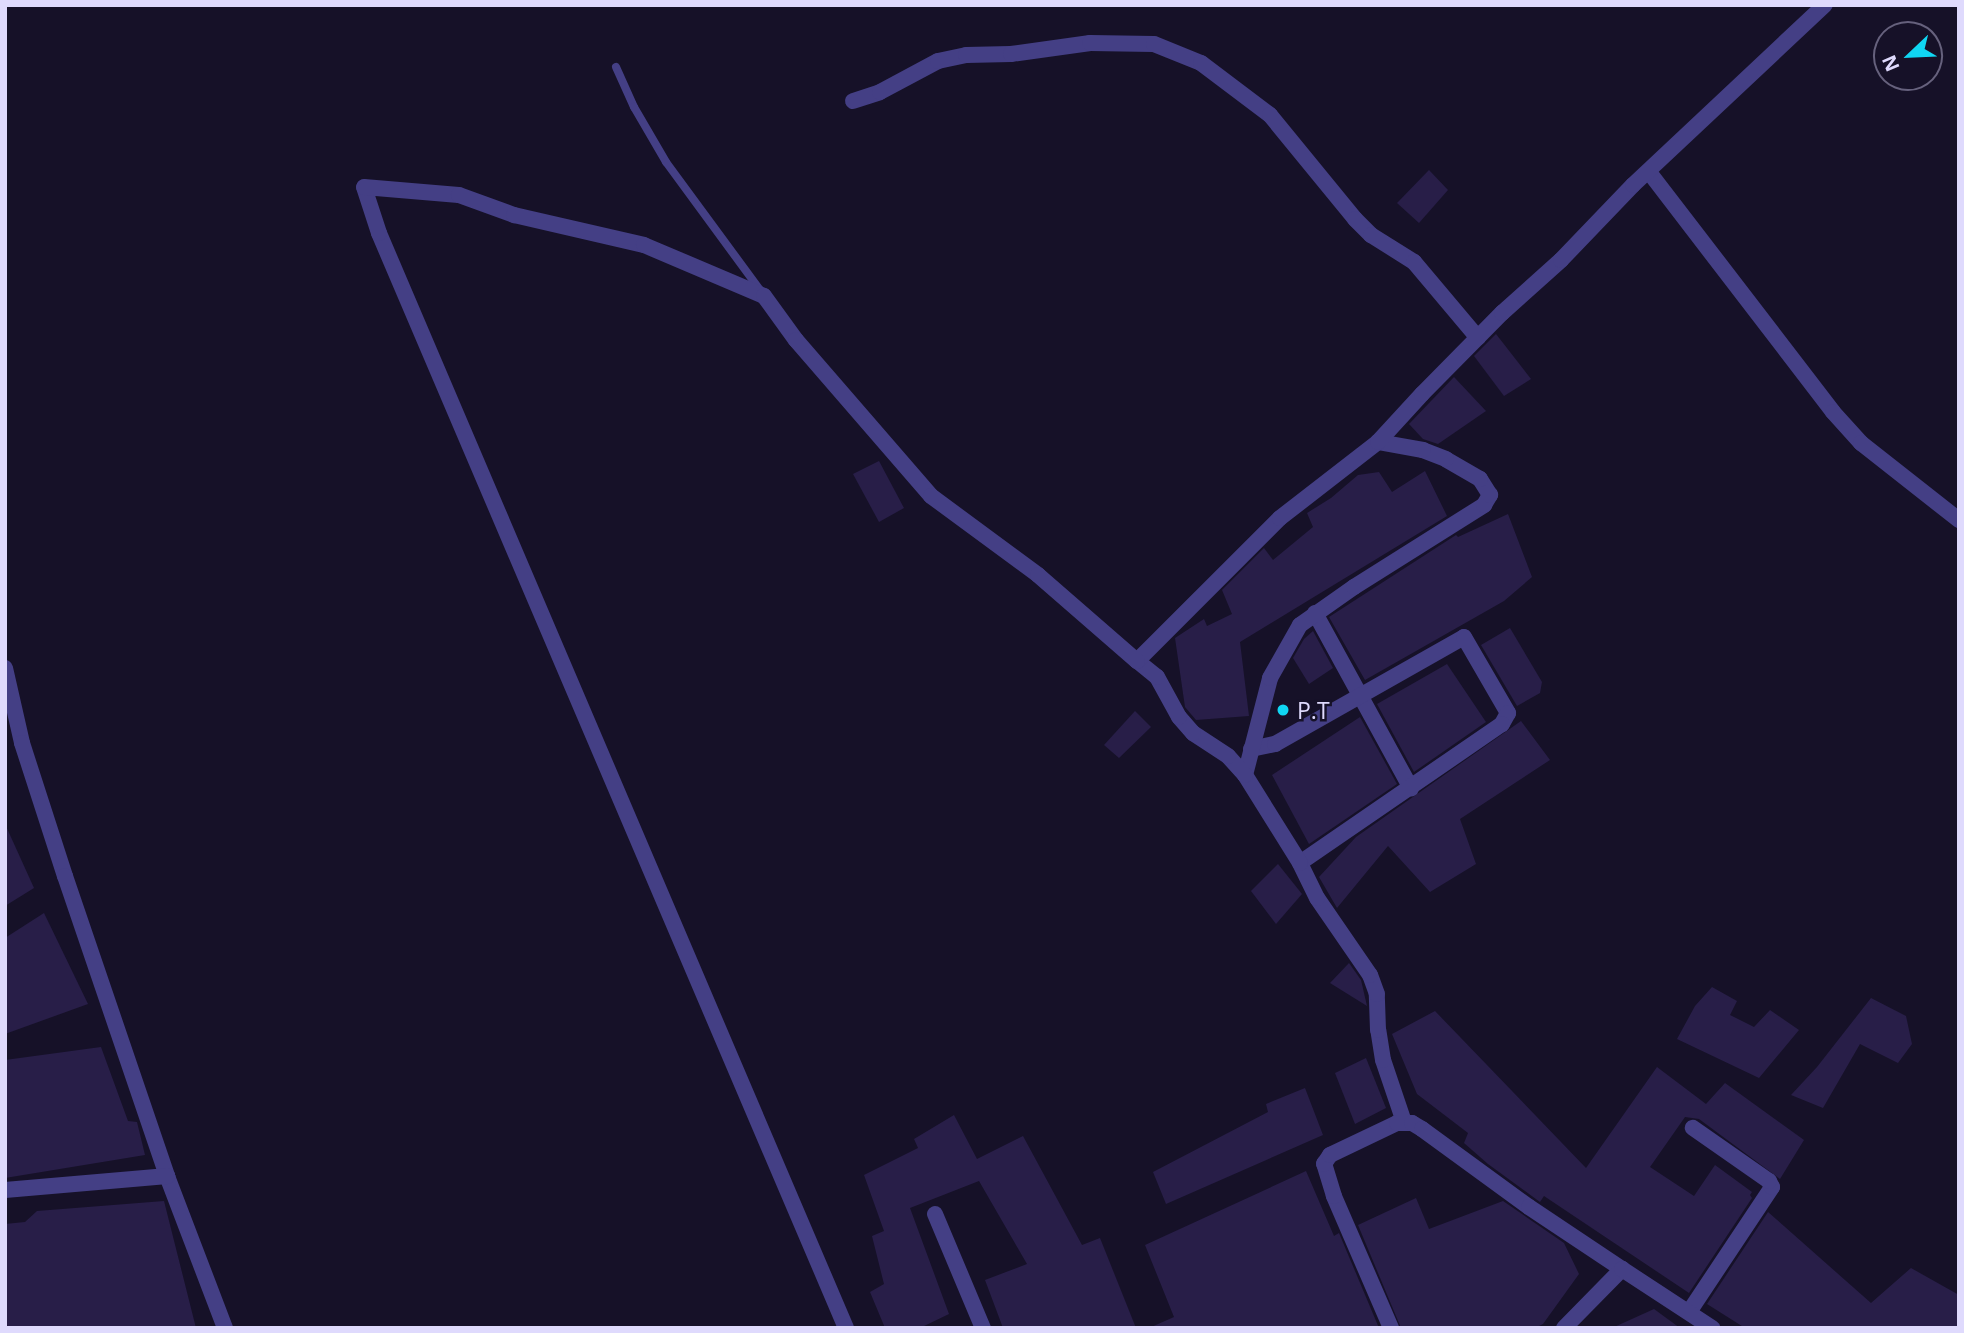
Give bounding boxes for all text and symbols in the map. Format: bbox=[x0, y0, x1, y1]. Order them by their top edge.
north arrow bbox=[1873, 21, 1943, 91]
text: N bbox=[1876, 51, 1905, 76]
place label: P.T bbox=[1297, 696, 1330, 724]
marker: P.T bbox=[1275, 702, 1291, 718]

